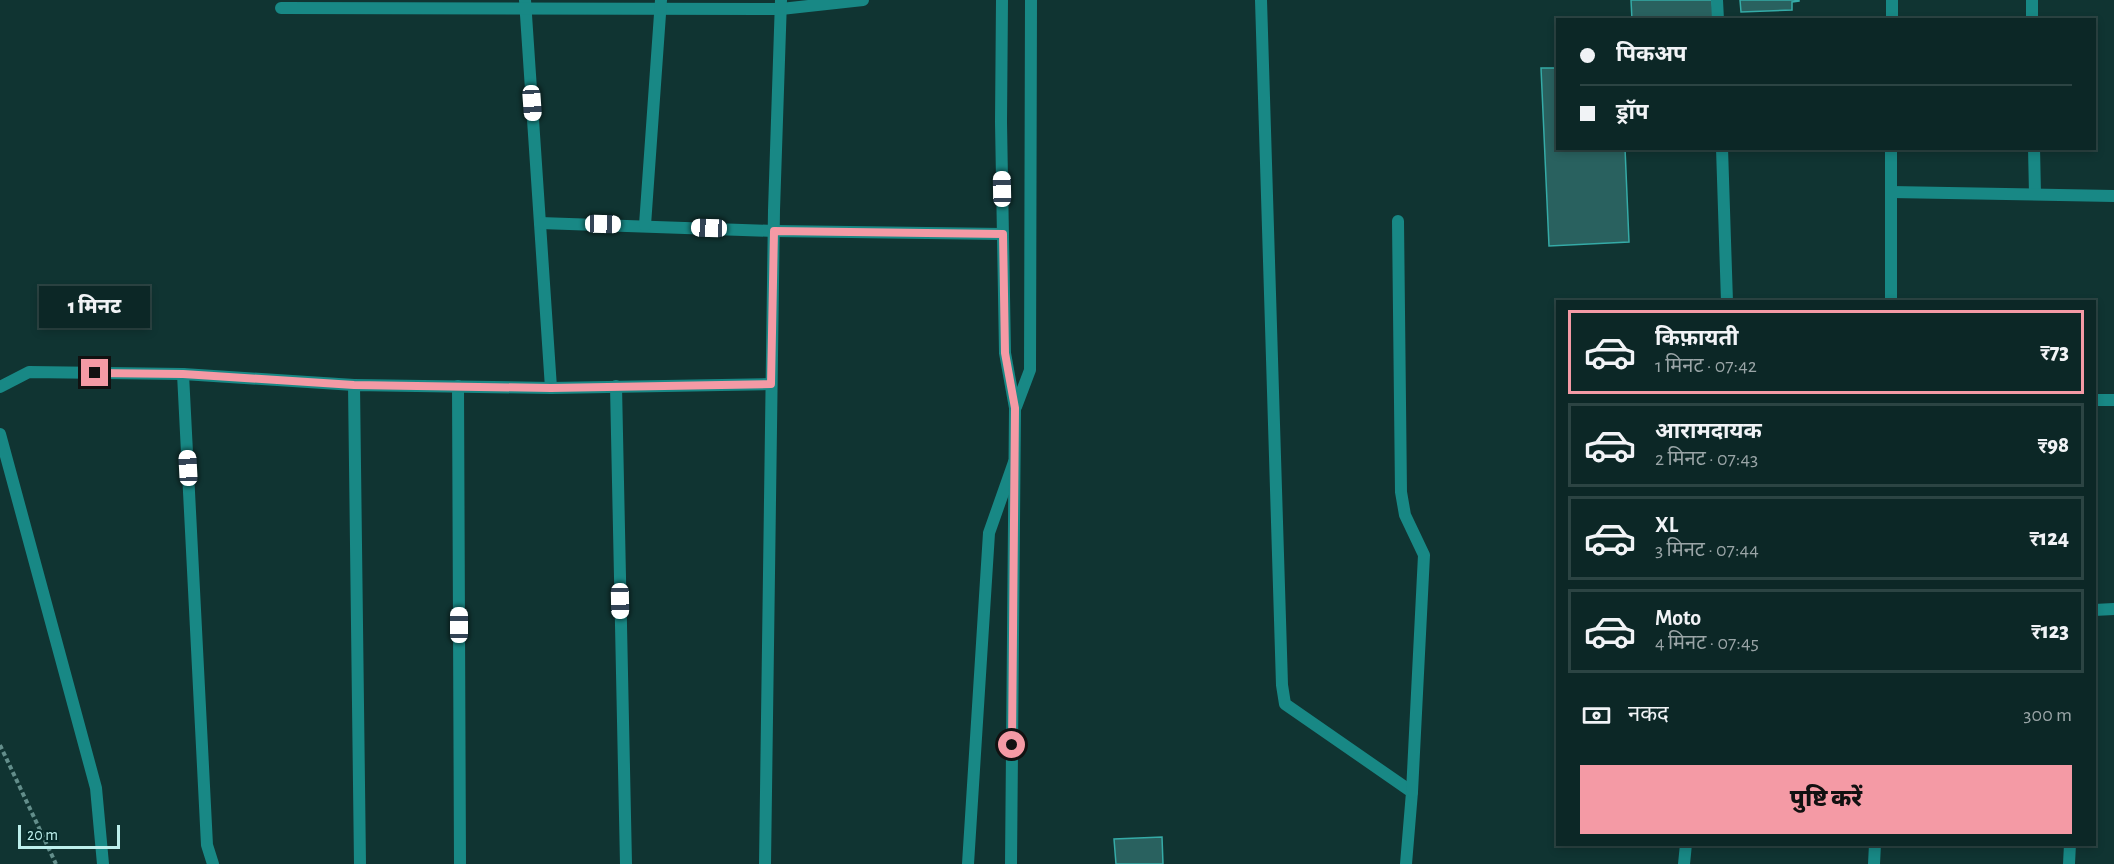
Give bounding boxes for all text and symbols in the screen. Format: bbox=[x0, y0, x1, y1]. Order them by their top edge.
text: पिकअप bbox=[1616, 43, 1687, 65]
car bbox=[522, 84, 542, 122]
text: ड्रॉप bbox=[1616, 101, 1649, 123]
car bbox=[993, 171, 1011, 207]
car bbox=[585, 215, 621, 233]
car bbox=[691, 218, 727, 238]
callout: 1 मिनट bbox=[40, 286, 150, 328]
text: 1 मिनट bbox=[68, 297, 121, 317]
icon: car bbox=[1583, 325, 1637, 379]
text: किफ़ायती bbox=[1655, 327, 1739, 349]
text: ₹73 bbox=[2040, 341, 2069, 363]
text: 1 मिनट · 07:42 bbox=[1655, 356, 1757, 376]
route end bbox=[81, 359, 108, 386]
icon: car bbox=[1583, 418, 1637, 472]
text: आरामदायक bbox=[1655, 420, 1762, 442]
text: ₹98 bbox=[2038, 434, 2069, 456]
text: 2 मिनट · 07:43 bbox=[1655, 449, 1758, 469]
car bbox=[178, 450, 198, 486]
icon: car bbox=[1583, 511, 1637, 565]
text: XL bbox=[1655, 514, 1678, 536]
text: ₹124 bbox=[2030, 527, 2069, 549]
text: 3 मिनट · 07:44 bbox=[1655, 540, 1759, 560]
car bbox=[611, 583, 629, 619]
icon: car bbox=[1583, 604, 1637, 658]
car bbox=[450, 607, 468, 643]
text: Moto bbox=[1655, 607, 1701, 629]
text: ₹123 bbox=[2031, 620, 2069, 642]
text: 4 मिनट · 07:45 bbox=[1655, 633, 1759, 653]
icon: cash bbox=[1580, 699, 1613, 732]
text: नकद bbox=[1628, 703, 1669, 725]
text: 300 m bbox=[2023, 705, 2072, 725]
route start bbox=[998, 731, 1025, 758]
button: पुष्टि करें bbox=[1580, 765, 2072, 834]
scale bar bbox=[18, 822, 120, 850]
text: 20 m bbox=[27, 827, 58, 843]

